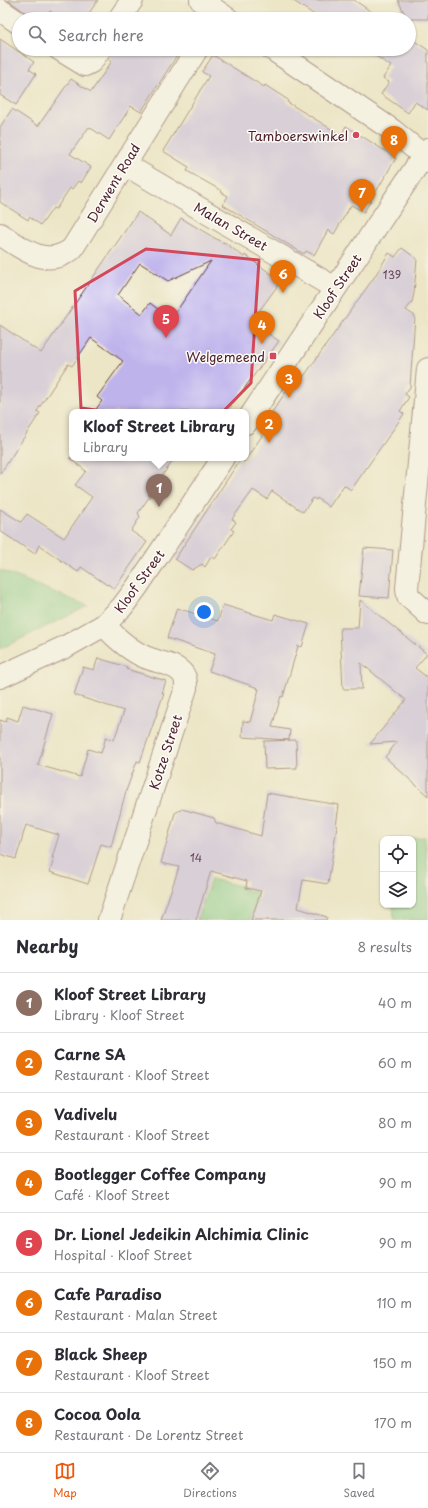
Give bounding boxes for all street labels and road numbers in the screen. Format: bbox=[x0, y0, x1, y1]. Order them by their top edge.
street label: Derwent Road bbox=[82, 140, 144, 226]
street label: Malan Street bbox=[191, 197, 271, 255]
street label: Kloof Street bbox=[308, 250, 366, 322]
street label: Kloof Street bbox=[109, 545, 169, 617]
street label: Kotze Street bbox=[144, 712, 186, 792]

